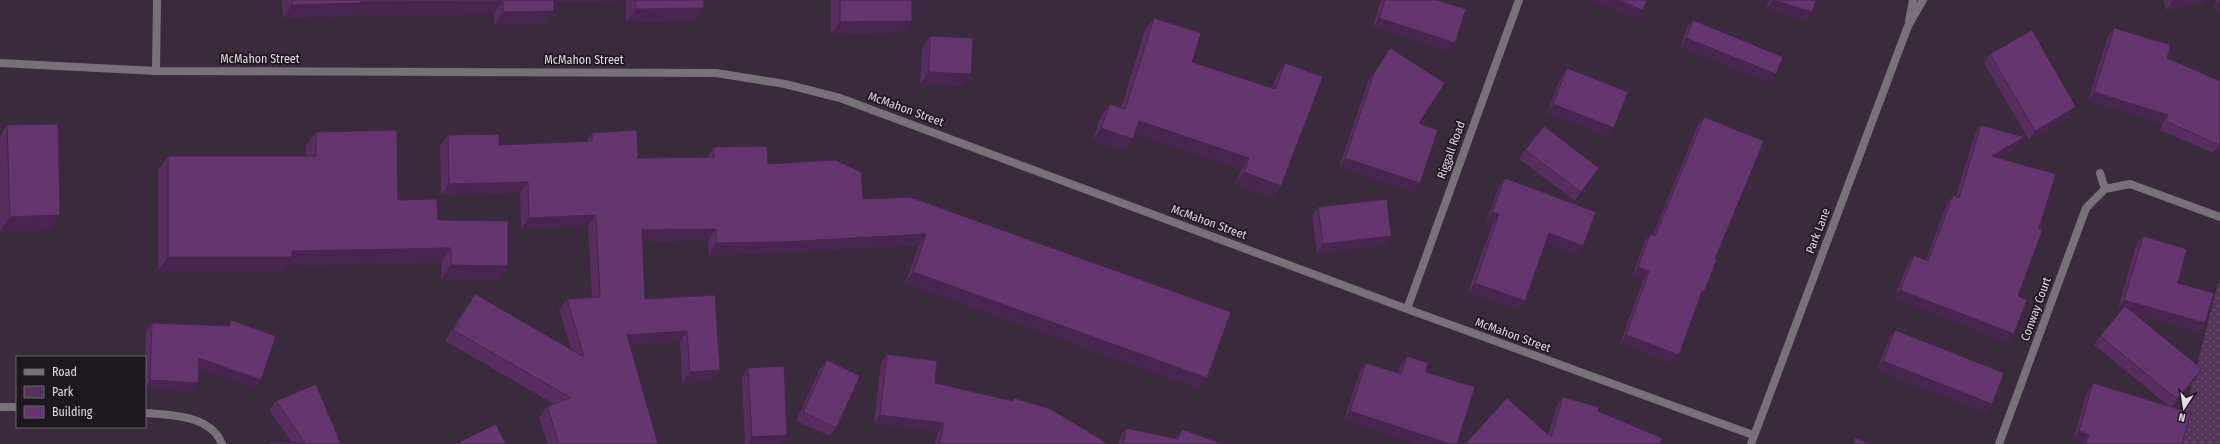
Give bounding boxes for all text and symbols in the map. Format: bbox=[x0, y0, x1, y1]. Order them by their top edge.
street label: McMahon Street bbox=[220, 52, 300, 66]
street label: McMahon Street bbox=[544, 53, 624, 67]
street label: McMahon Street bbox=[866, 89, 946, 129]
street label: Riggall Road bbox=[1434, 119, 1468, 181]
street label: McMahon Street bbox=[1169, 202, 1249, 242]
street label: Park Lane bbox=[1803, 206, 1833, 256]
street label: Conway Court bbox=[2018, 275, 2054, 343]
street label: McMahon Street bbox=[1473, 315, 1553, 355]
legend bbox=[16, 356, 146, 428]
text: Road bbox=[52, 365, 77, 379]
text: Park bbox=[52, 385, 74, 399]
north arrow bbox=[2164, 388, 2204, 428]
text: Building bbox=[52, 405, 93, 419]
text: N bbox=[2177, 410, 2187, 424]

